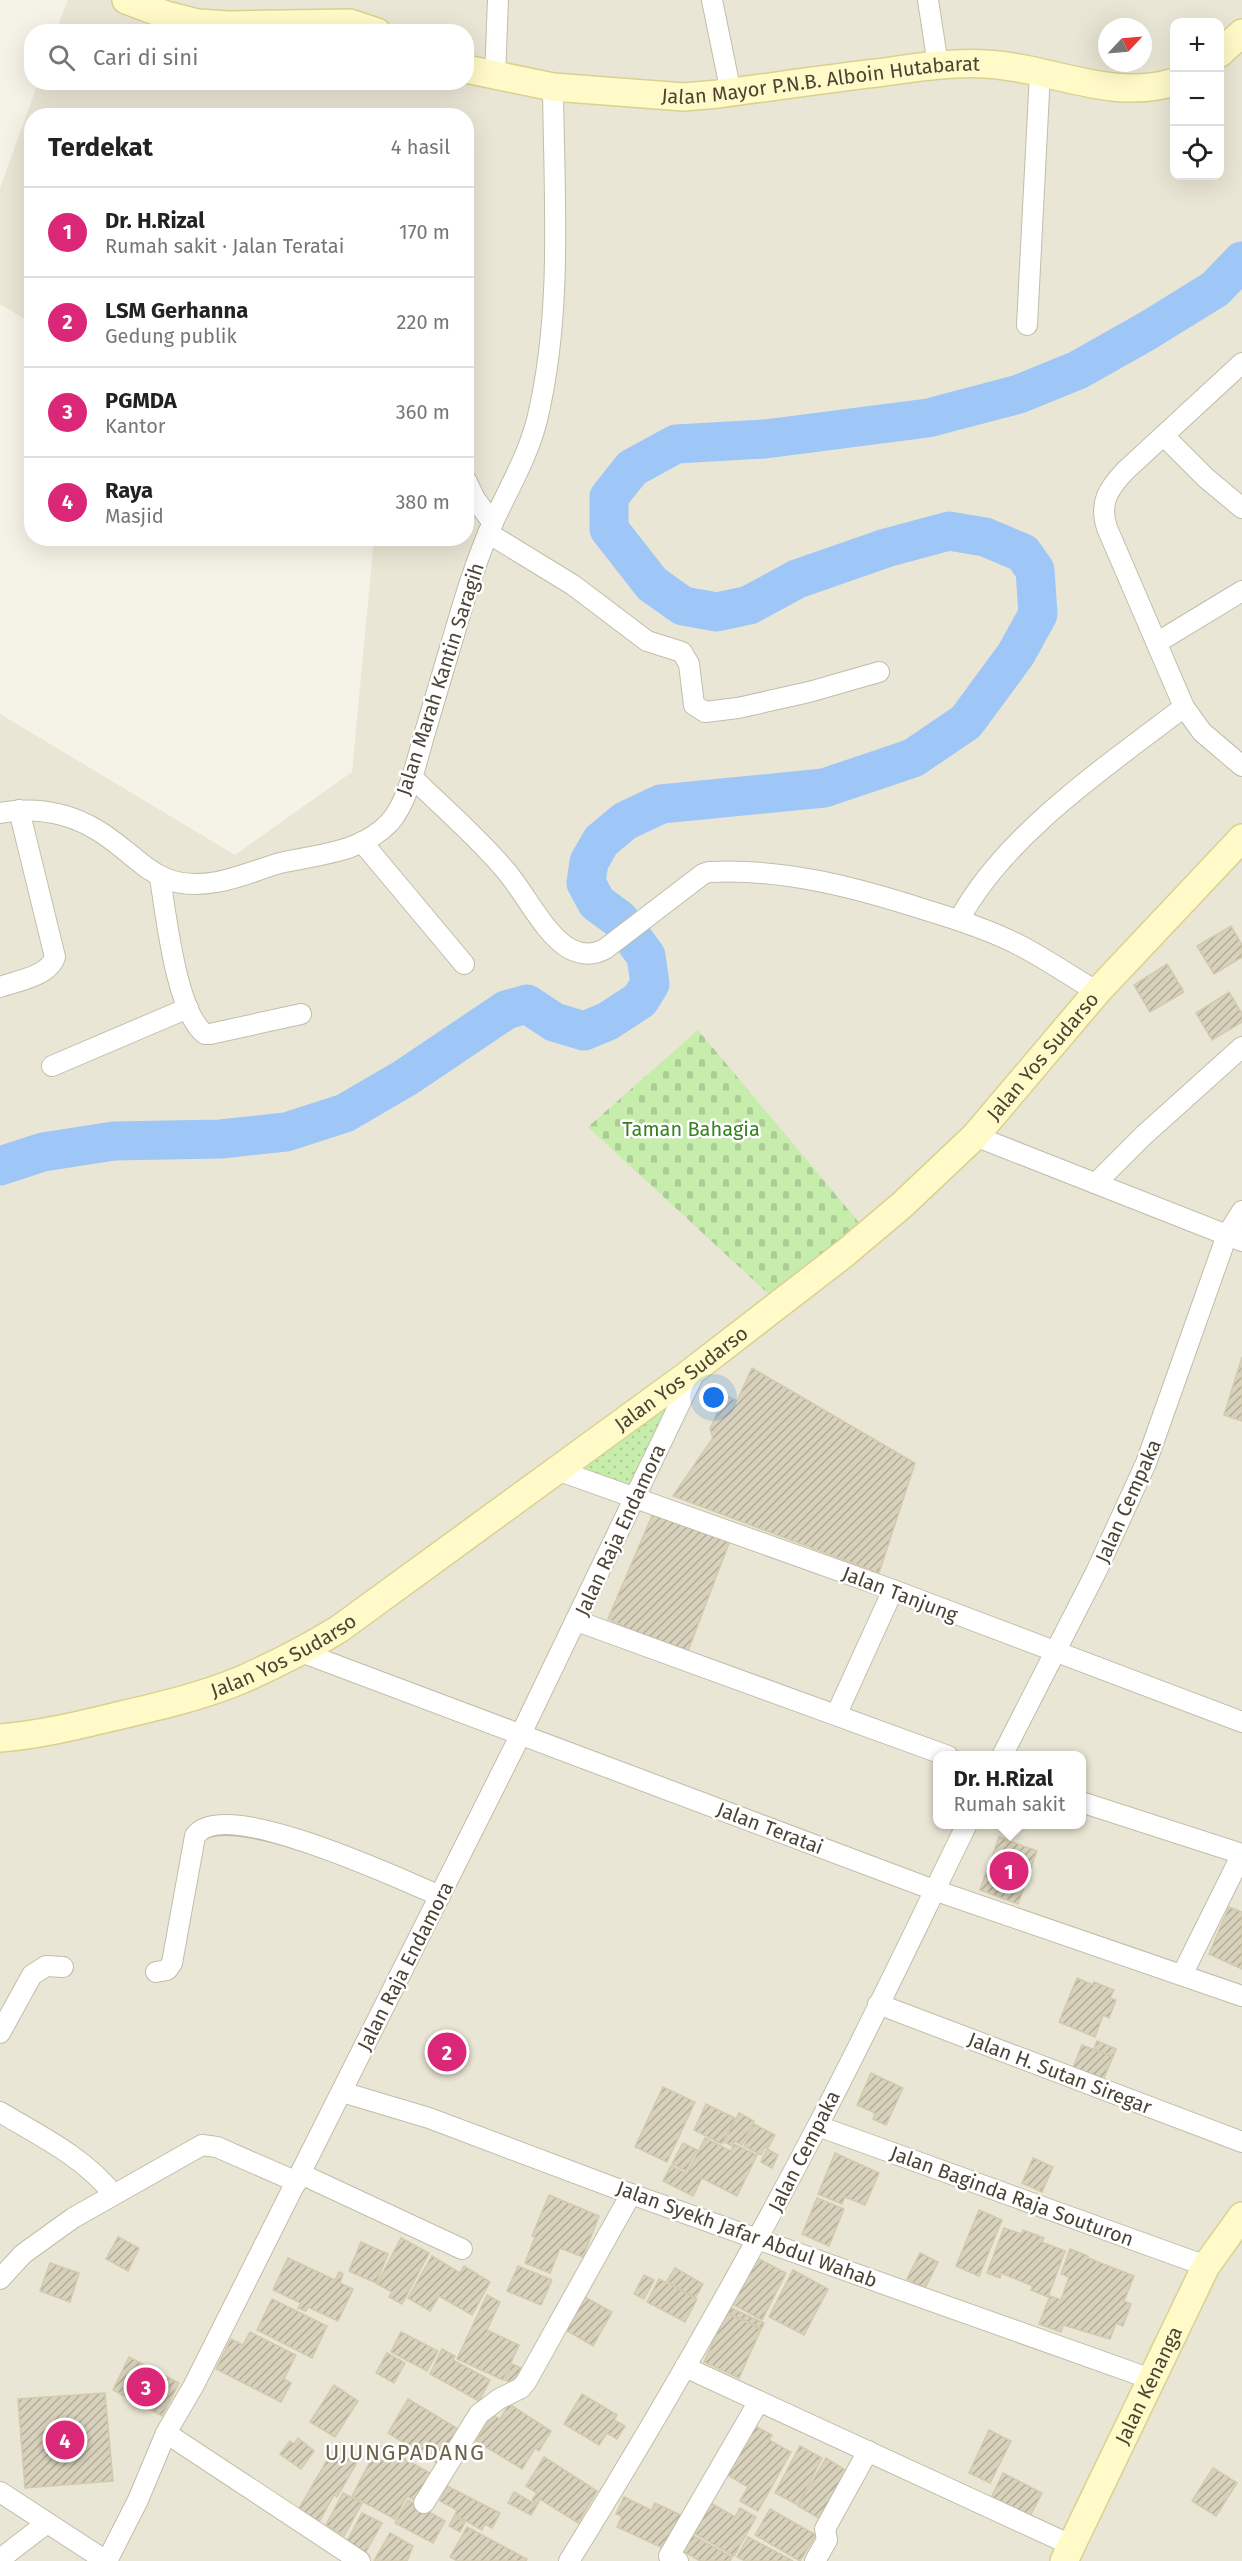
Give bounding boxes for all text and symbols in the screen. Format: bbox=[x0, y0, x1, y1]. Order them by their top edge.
north arrow bbox=[1098, 18, 1152, 72]
map controls bbox=[1170, 18, 1224, 180]
button: + bbox=[1170, 18, 1224, 72]
search box bbox=[24, 24, 474, 90]
icon: search bbox=[45, 41, 78, 74]
text: Cari di sini bbox=[93, 44, 198, 71]
street label: Jalan Mayor P.N.B. Alboin Hutabarat bbox=[661, 52, 981, 109]
button: − bbox=[1170, 72, 1224, 126]
button: locate bbox=[1170, 126, 1224, 180]
text: Terdekat bbox=[48, 132, 153, 163]
text: 4 hasil bbox=[391, 135, 450, 159]
text: Dr. H.Rizal bbox=[105, 207, 205, 234]
text: 1 bbox=[63, 220, 72, 244]
text: 170 m bbox=[399, 220, 450, 244]
text: Rumah sakit · Jalan Teratai bbox=[105, 234, 344, 258]
text: LSM Gerhanna bbox=[105, 297, 248, 324]
text: 2 bbox=[62, 310, 73, 334]
text: 220 m bbox=[397, 310, 450, 334]
text: Gedung publik bbox=[105, 324, 237, 348]
text: PGMDA bbox=[105, 387, 177, 414]
text: 3 bbox=[62, 400, 73, 424]
text: 360 m bbox=[396, 400, 450, 424]
text: Kantor bbox=[105, 414, 166, 438]
text: Raya bbox=[105, 477, 153, 504]
text: 4 bbox=[62, 490, 73, 514]
text: 380 m bbox=[395, 490, 450, 514]
text: Masjid bbox=[105, 504, 164, 528]
street label: Jalan Marah Kantin Saragih bbox=[391, 560, 489, 798]
street label: Jalan Yos Sudarso bbox=[982, 987, 1104, 1125]
park label: Taman Bahagia bbox=[622, 1117, 760, 1141]
street label: Jalan Yos Sudarso bbox=[610, 1321, 753, 1436]
your location bbox=[699, 1383, 728, 1412]
street label: Jalan Cempaka bbox=[1090, 1436, 1166, 1566]
street label: Jalan Raja Endamora bbox=[570, 1440, 670, 1620]
street label: Jalan Tanjung bbox=[839, 1561, 962, 1627]
street label: Jalan Yos Sudarso bbox=[207, 1609, 361, 1702]
popup bbox=[933, 1751, 1086, 1829]
text: Dr. H.Rizal bbox=[954, 1765, 1053, 1792]
text: Rumah sakit bbox=[954, 1792, 1065, 1816]
street label: Jalan Teratai bbox=[713, 1797, 827, 1859]
pin: 1 bbox=[990, 1848, 1028, 1894]
street label: Jalan Raja Endamora bbox=[352, 1877, 458, 2055]
street label: Jalan H. Sutan Siregar bbox=[965, 2027, 1156, 2119]
pin: 2 bbox=[428, 2030, 466, 2074]
street label: Jalan Cempaka bbox=[763, 2086, 845, 2216]
street label: Jalan Baginda Raja Souturon bbox=[887, 2141, 1137, 2251]
street label: Jalan Syekh Jafar Abdul Wahab bbox=[613, 2176, 881, 2292]
street label: Jalan Kenanga bbox=[1110, 2322, 1187, 2448]
pin: 3 bbox=[126, 2364, 166, 2410]
pin: 4 bbox=[46, 2418, 84, 2462]
district label: UJUNGPADANG bbox=[325, 2439, 485, 2466]

